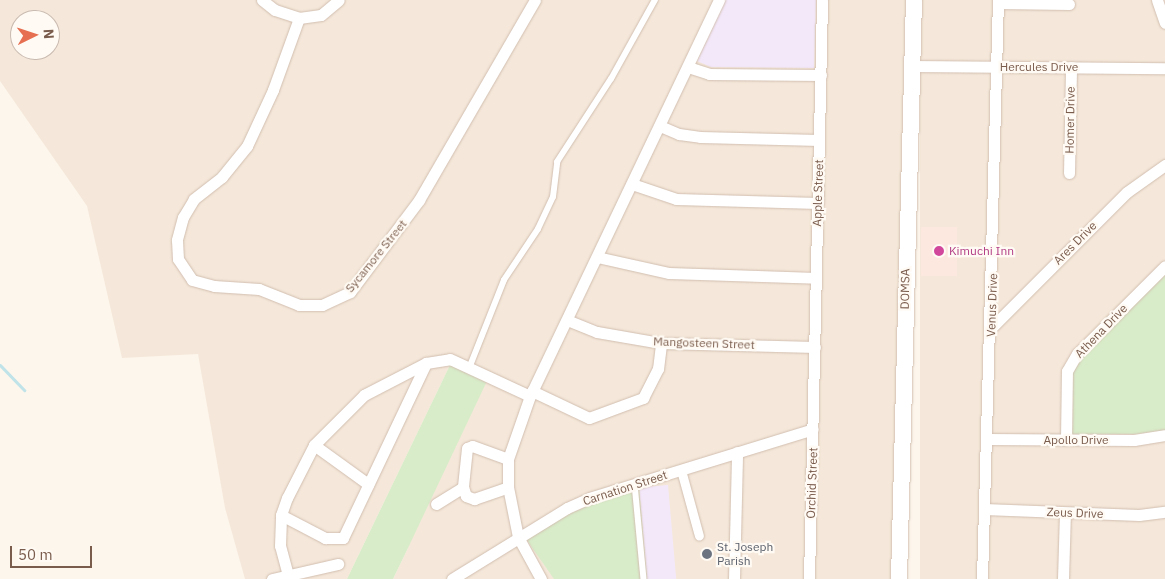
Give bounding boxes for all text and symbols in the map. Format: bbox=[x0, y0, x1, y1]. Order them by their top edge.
north arrow bbox=[10, 10, 60, 60]
text: N bbox=[40, 28, 58, 40]
street label: Hercules Drive bbox=[1000, 60, 1078, 74]
street label: Homer Drive bbox=[1062, 86, 1078, 154]
street label: Apple Street bbox=[810, 159, 826, 227]
street label: Sycamore Street bbox=[342, 217, 410, 295]
street label: Ares Drive bbox=[1050, 218, 1100, 268]
place label: Kimuchi Inn bbox=[949, 244, 1014, 258]
marker: Kimuchi Inn bbox=[933, 245, 945, 257]
street label: DOMSA bbox=[897, 268, 913, 310]
street label: Venus Drive bbox=[984, 273, 1000, 337]
street label: Athena Drive bbox=[1072, 301, 1130, 361]
street label: Mangosteen Street bbox=[653, 334, 755, 352]
street label: Apollo Drive bbox=[1043, 433, 1109, 447]
street label: Orchid Street bbox=[804, 447, 820, 519]
street label: Carnation Street bbox=[581, 468, 669, 508]
street label: Zeus Drive bbox=[1046, 505, 1104, 521]
scale bar bbox=[12, 536, 95, 568]
place label: St. Joseph Parish bbox=[717, 540, 773, 568]
text: 50 m bbox=[18, 545, 53, 564]
marker: St. Joseph Parish bbox=[701, 548, 713, 560]

